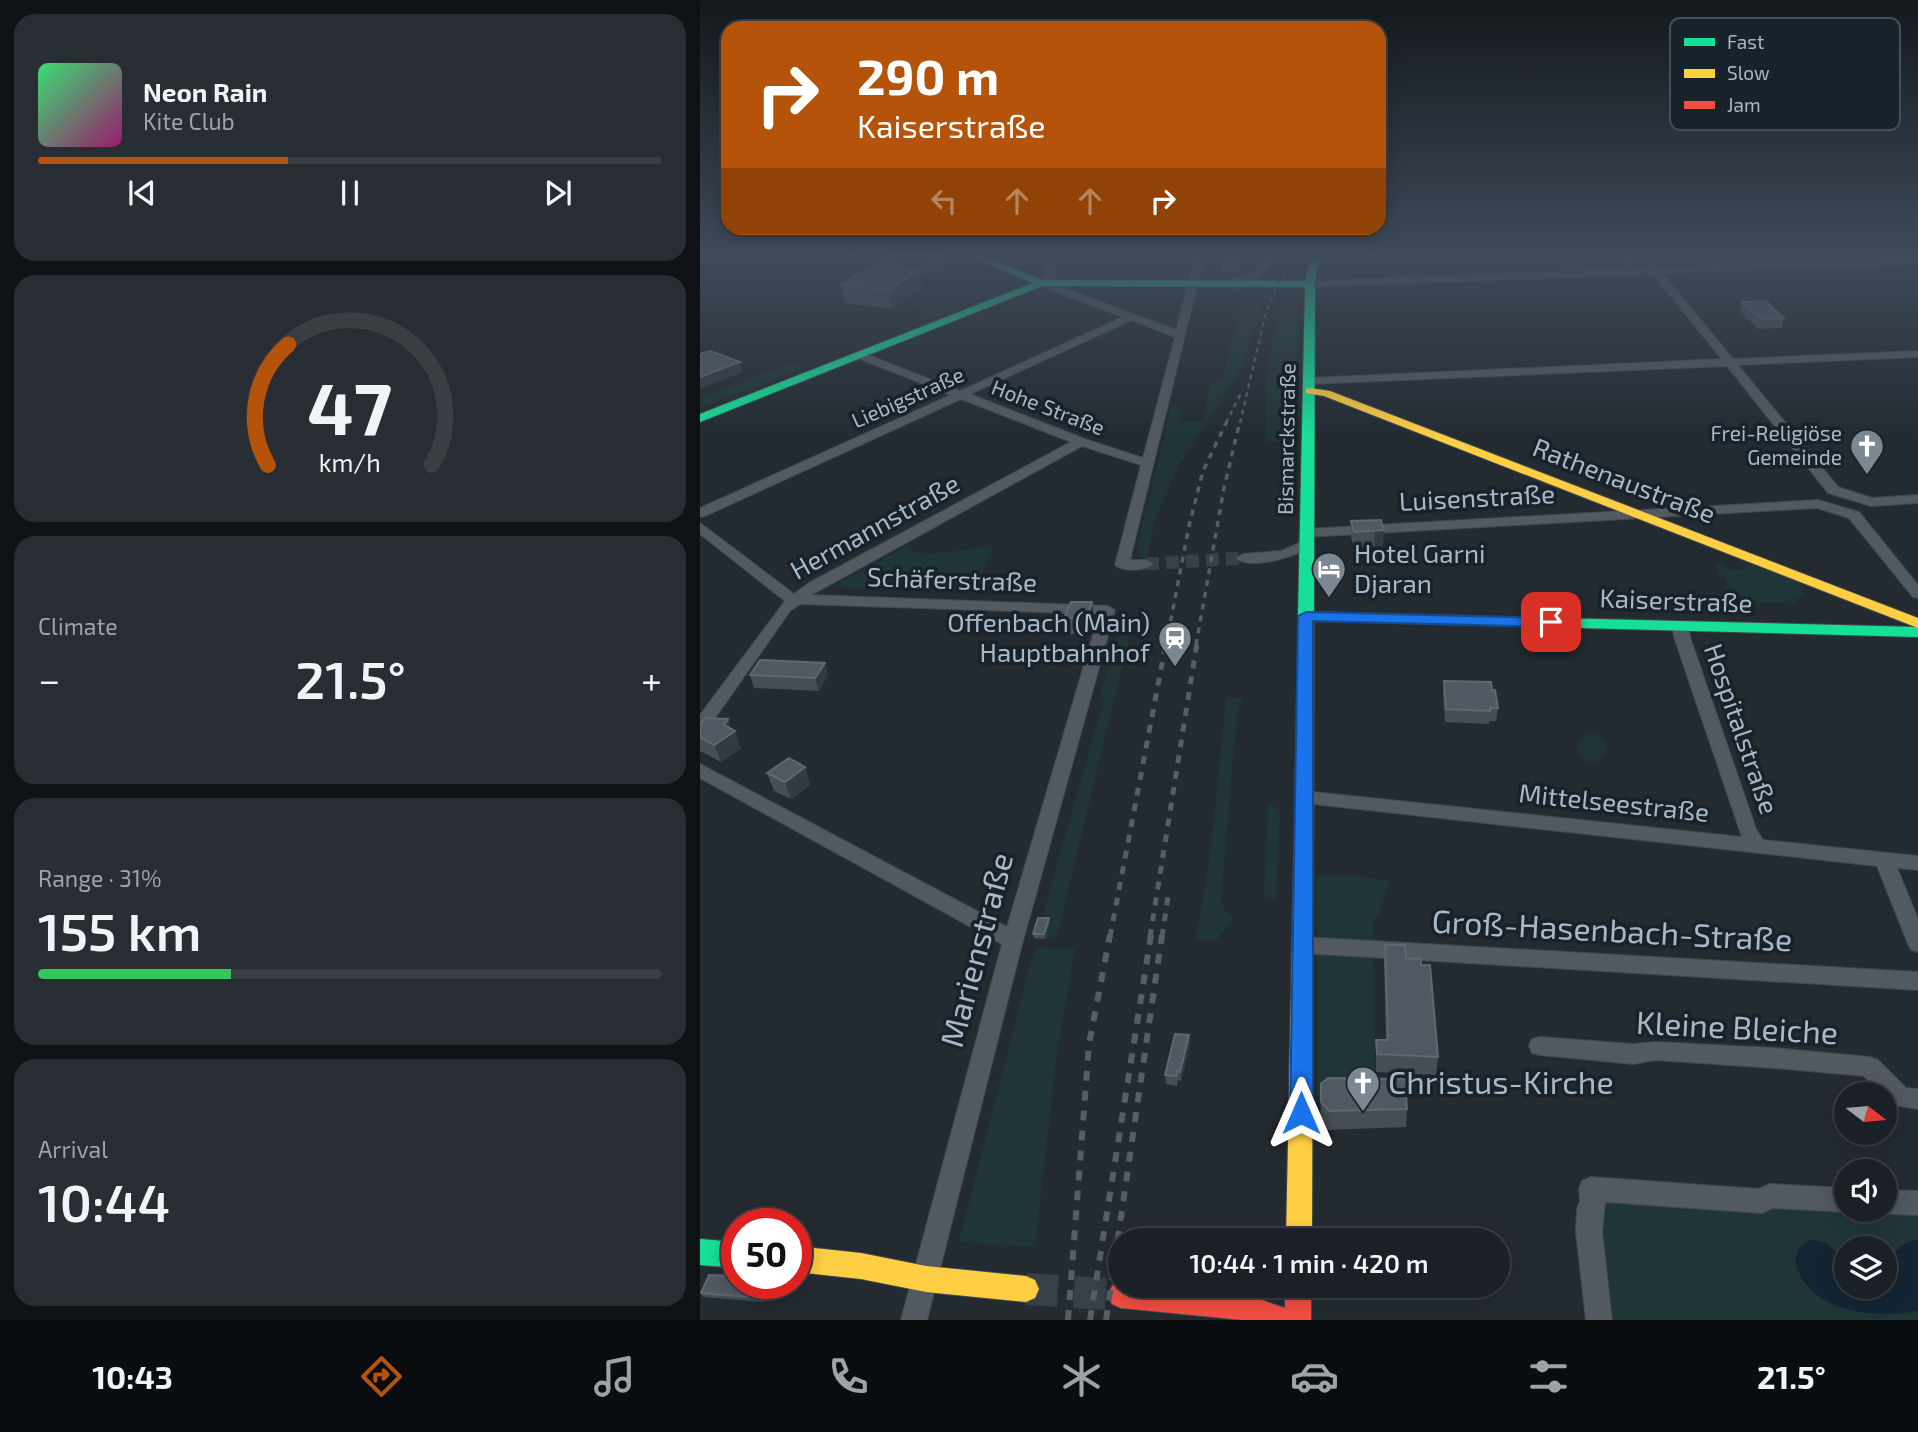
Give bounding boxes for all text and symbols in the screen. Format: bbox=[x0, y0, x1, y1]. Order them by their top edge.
legend bbox=[1670, 18, 1900, 130]
text: Fast bbox=[1727, 30, 1764, 53]
text: 290 m bbox=[857, 46, 999, 105]
icon: right bbox=[742, 49, 833, 140]
text: Slow bbox=[1727, 61, 1770, 84]
text: Neon Rain bbox=[143, 76, 267, 107]
text: Jam bbox=[1727, 93, 1761, 116]
text: Kaiserstraße bbox=[857, 106, 1045, 144]
text: Kite Club bbox=[143, 107, 235, 135]
icon: previous bbox=[123, 174, 161, 212]
icon: pause bbox=[331, 174, 369, 212]
icon: next bbox=[539, 174, 577, 212]
icon: left bbox=[925, 182, 963, 220]
icon: ahead bbox=[998, 182, 1036, 220]
icon: ahead bbox=[1071, 182, 1109, 220]
icon: right bbox=[1144, 182, 1182, 220]
street label: Liebigstraße bbox=[847, 361, 967, 433]
text: 47 bbox=[308, 362, 392, 450]
street label: Bismarckstraße bbox=[1272, 363, 1299, 515]
street label: Hohe Straße bbox=[988, 374, 1109, 440]
place label: Frei-Religiöse Gemeinde bbox=[1711, 420, 1842, 469]
church icon: Frei-Religiöse Gemeinde bbox=[1848, 427, 1886, 476]
street label: Rathenaustraße bbox=[1529, 431, 1720, 529]
text: km/h bbox=[319, 447, 381, 477]
street label: Hermannstraße bbox=[784, 466, 964, 585]
street label: Luisenstraße bbox=[1398, 477, 1556, 516]
place label: Hotel Garni Djaran bbox=[1354, 537, 1485, 598]
hotel icon: Hotel Garni Djaran bbox=[1310, 550, 1348, 599]
street label: Schäferstraße bbox=[867, 560, 1038, 597]
street label: Kaiserstraße bbox=[1599, 581, 1753, 618]
pin bbox=[1521, 592, 1581, 652]
icon: arrive bbox=[1532, 603, 1570, 641]
place label: Offenbach (Main) Hauptbahnhof bbox=[947, 606, 1151, 667]
text: Climate bbox=[38, 612, 118, 640]
station icon: Offenbach (Main) Hauptbahnhof bbox=[1156, 619, 1194, 668]
street label: Hospitalstraße bbox=[1699, 639, 1786, 818]
text: 21.5° bbox=[295, 647, 406, 709]
text: − bbox=[38, 656, 60, 702]
text: + bbox=[641, 656, 662, 702]
street label: Mittelseestraße bbox=[1517, 776, 1711, 827]
street label: Marienstraße bbox=[931, 848, 1019, 1051]
text: Range · 31% bbox=[38, 864, 162, 892]
text: 155 km bbox=[38, 899, 202, 961]
street label: Groß-Hasenbach-Straße bbox=[1431, 901, 1793, 957]
street label: Kleine Bleiche bbox=[1635, 1002, 1839, 1050]
place label: Christus-Kirche bbox=[1388, 1062, 1614, 1100]
church icon: Christus-Kirche bbox=[1344, 1064, 1382, 1113]
position arrow bbox=[1264, 1076, 1338, 1150]
north arrow bbox=[1834, 1082, 1897, 1144]
map controls bbox=[1834, 1082, 1897, 1299]
text: Arrival bbox=[38, 1135, 108, 1163]
button: sound bbox=[1834, 1159, 1897, 1222]
text: 10:44 bbox=[38, 1170, 170, 1232]
speed limit sign: 50 bbox=[721, 1208, 812, 1299]
button: layers bbox=[1834, 1236, 1897, 1299]
text: 10:44 · 1 min · 420 m bbox=[1189, 1247, 1429, 1278]
icon: directions bbox=[357, 1352, 406, 1401]
icon: music bbox=[590, 1352, 639, 1401]
icon: phone bbox=[824, 1352, 873, 1401]
icon: climate bbox=[1057, 1352, 1106, 1401]
icon: car bbox=[1290, 1352, 1339, 1401]
icon: filters bbox=[1524, 1352, 1573, 1401]
text: 10:43 bbox=[92, 1357, 173, 1395]
text: 21.5° bbox=[1757, 1357, 1826, 1395]

